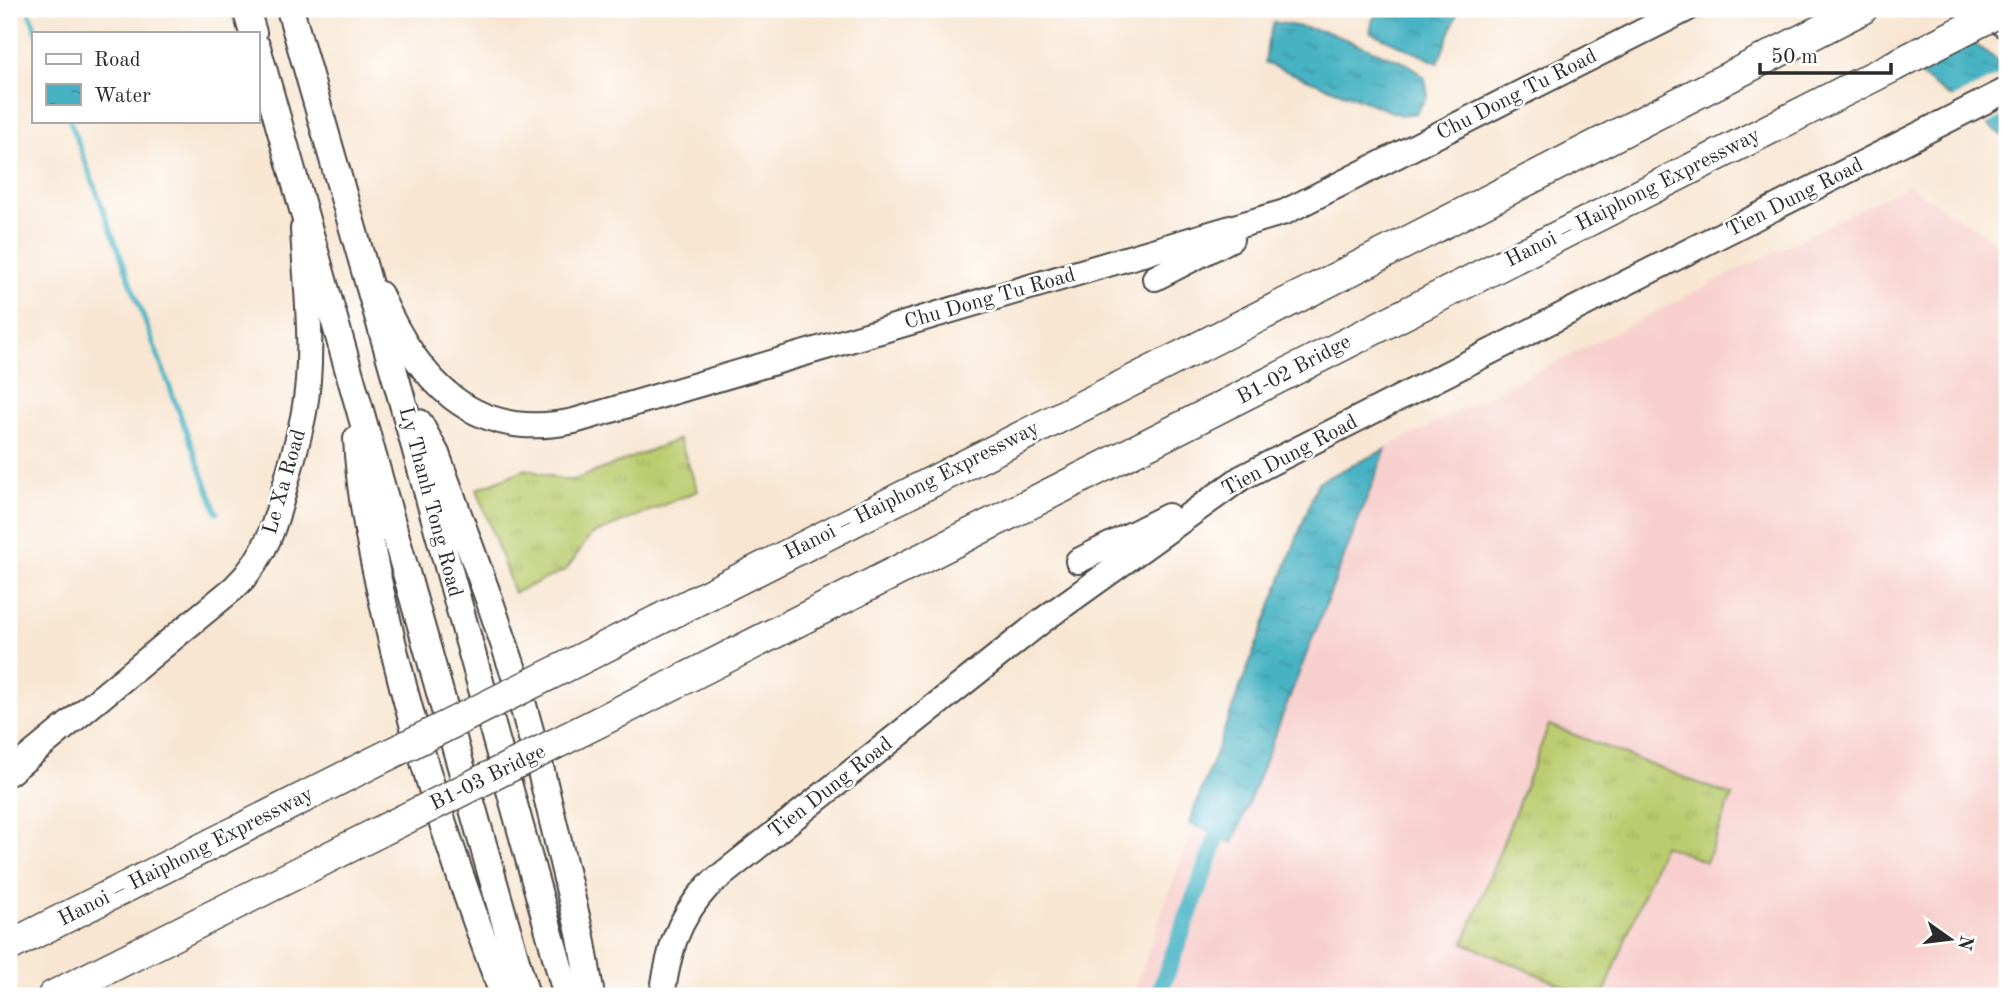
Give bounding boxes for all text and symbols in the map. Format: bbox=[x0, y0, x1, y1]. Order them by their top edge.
legend bbox=[32, 32, 259, 122]
scale bar bbox=[1760, 32, 1892, 76]
street label: Chu Dong Tu Road bbox=[1433, 45, 1601, 144]
text: 50 m bbox=[1771, 47, 1818, 68]
text: Road bbox=[94, 50, 141, 71]
text: Water bbox=[94, 86, 151, 107]
street label: Hanoi – Haiphong Expressway bbox=[1502, 125, 1764, 271]
street label: Tien Dung Road bbox=[1723, 154, 1867, 242]
street label: Chu Dong Tu Road bbox=[902, 265, 1078, 333]
street label: B1-02 Bridge bbox=[1234, 331, 1354, 409]
street label: Ly Thanh Tong Road bbox=[395, 405, 465, 599]
street label: Tien Dung Road bbox=[1219, 411, 1361, 501]
street label: Hanoi – Haiphong Expressway bbox=[781, 418, 1043, 564]
street label: Le Xa Road bbox=[260, 427, 310, 537]
street label: Tien Dung Road bbox=[765, 733, 897, 843]
street label: B1-03 Bridge bbox=[427, 741, 549, 815]
street label: Hanoi – Haiphong Expressway bbox=[55, 784, 317, 930]
north arrow bbox=[1914, 904, 1984, 974]
text: N bbox=[1953, 933, 1975, 952]

